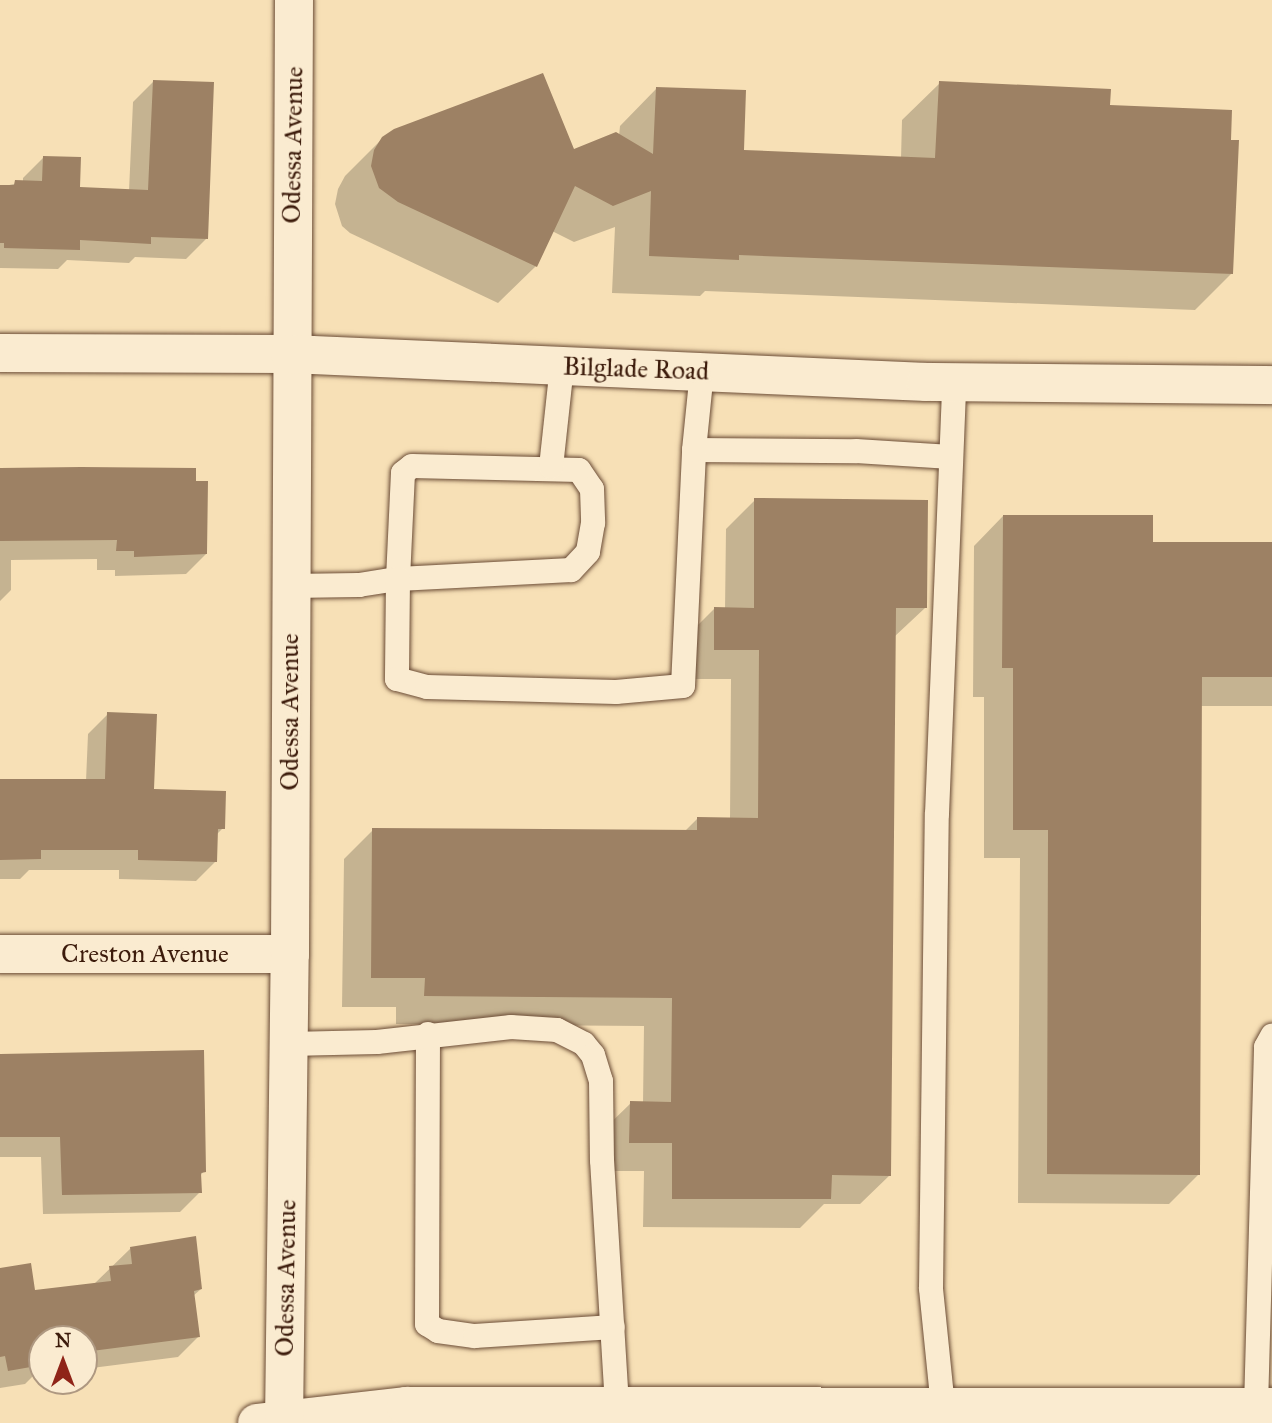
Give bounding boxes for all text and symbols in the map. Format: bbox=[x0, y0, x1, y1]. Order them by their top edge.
street label: Odessa Avenue bbox=[276, 66, 310, 224]
street label: Bilglade Road bbox=[562, 351, 710, 387]
street label: Odessa Avenue bbox=[274, 633, 306, 791]
street label: Creston Avenue bbox=[61, 938, 229, 970]
street label: Odessa Avenue bbox=[269, 1199, 303, 1357]
north arrow bbox=[28, 1325, 98, 1395]
text: N bbox=[55, 1329, 71, 1352]

